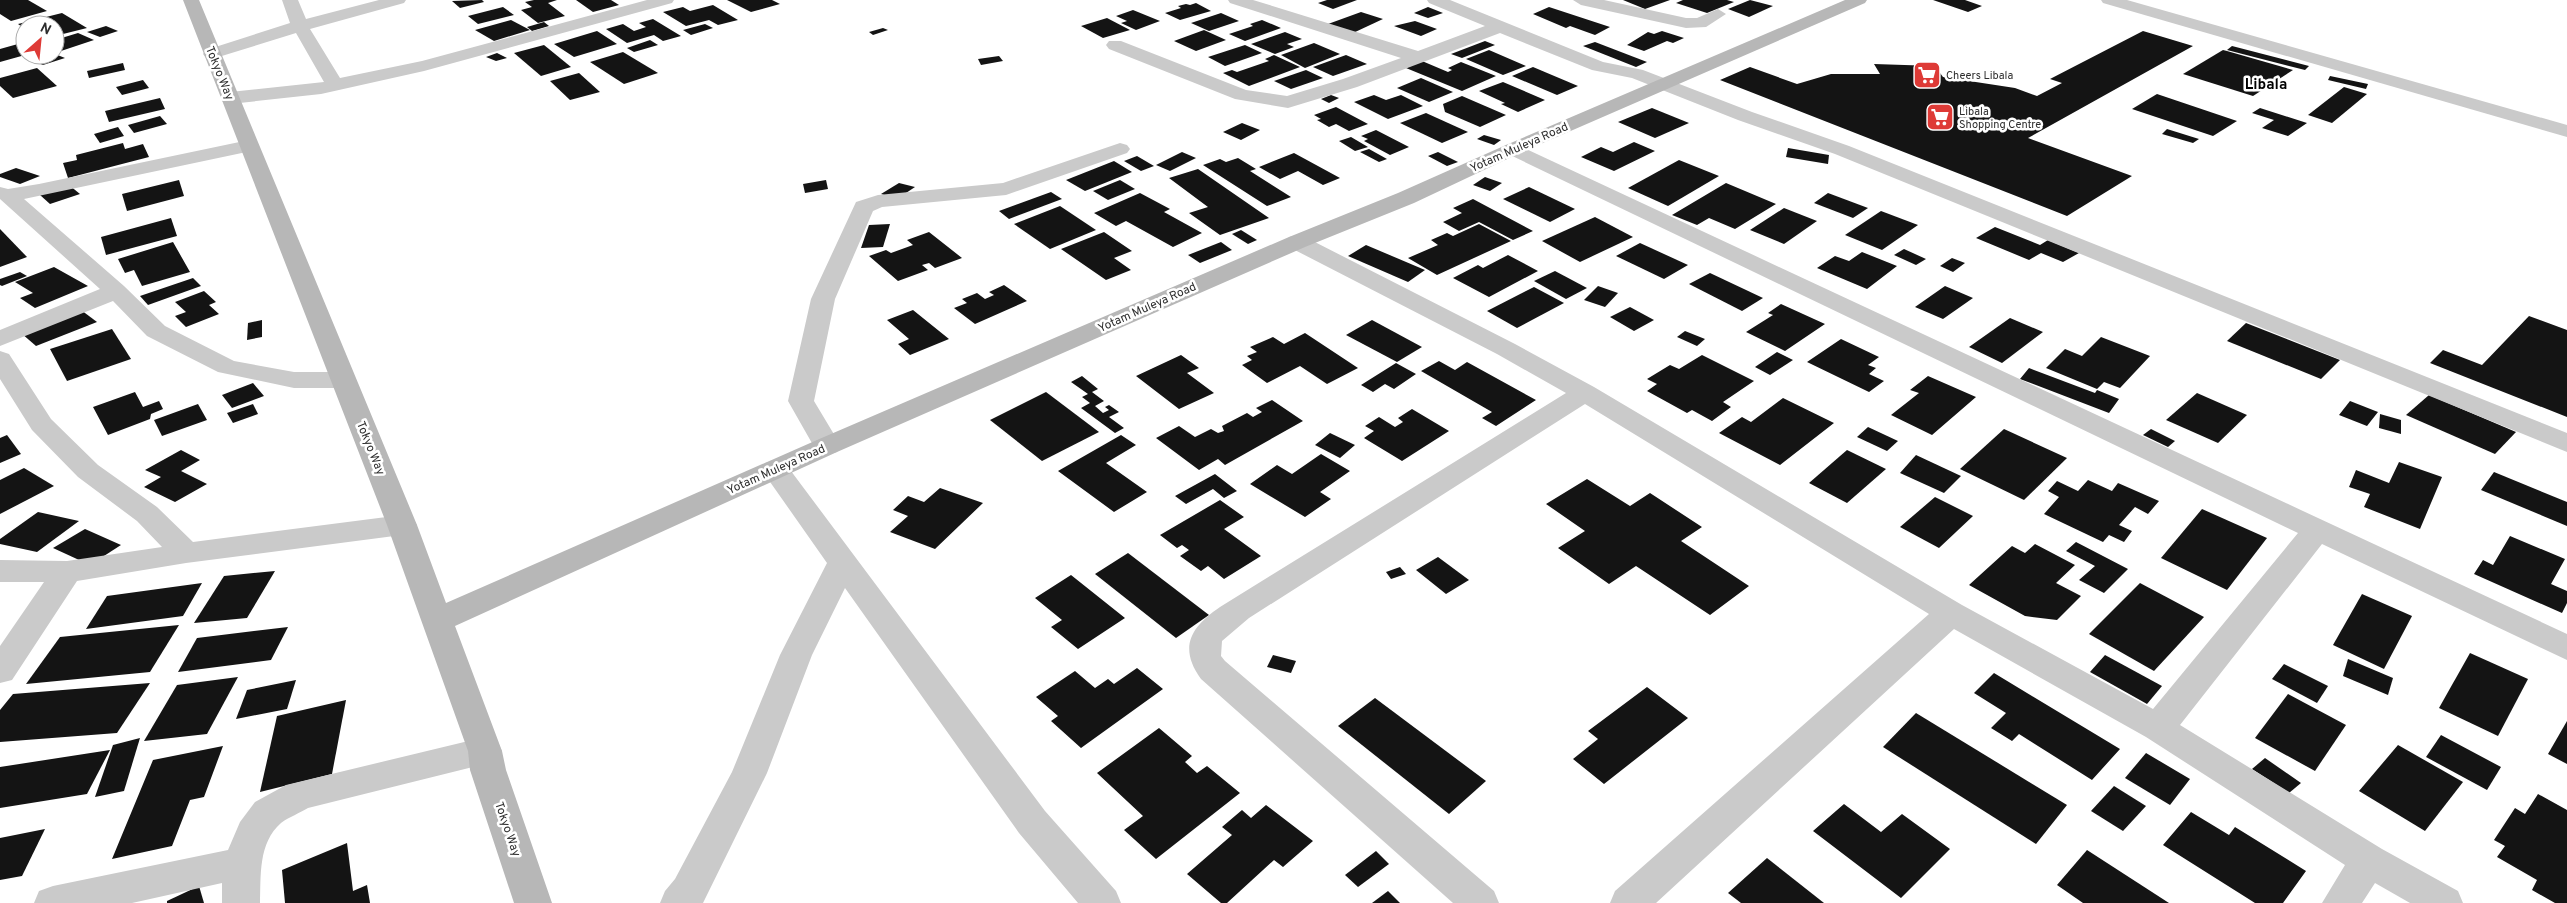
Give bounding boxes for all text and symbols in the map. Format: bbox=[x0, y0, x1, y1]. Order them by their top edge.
north arrow bbox=[15, 15, 65, 65]
text: N bbox=[37, 20, 54, 40]
street label: Tokyo Way bbox=[201, 44, 237, 103]
supermarket icon: Cheers Libala bbox=[1912, 60, 1942, 90]
place label: Cheers Libala bbox=[1946, 69, 2013, 83]
district label: Libala bbox=[2245, 76, 2287, 95]
supermarket icon: Libala Shopping Centre bbox=[1925, 102, 1955, 132]
place label: Libala Shopping Centre bbox=[1959, 105, 2041, 132]
street label: Yotam Muleya Road bbox=[1468, 119, 1571, 177]
street label: Yotam Muleya Road bbox=[1096, 279, 1199, 337]
street label: Tokyo Way bbox=[352, 419, 388, 478]
street label: Yotam Muleya Road bbox=[725, 441, 828, 499]
street label: Tokyo Way bbox=[490, 800, 524, 859]

